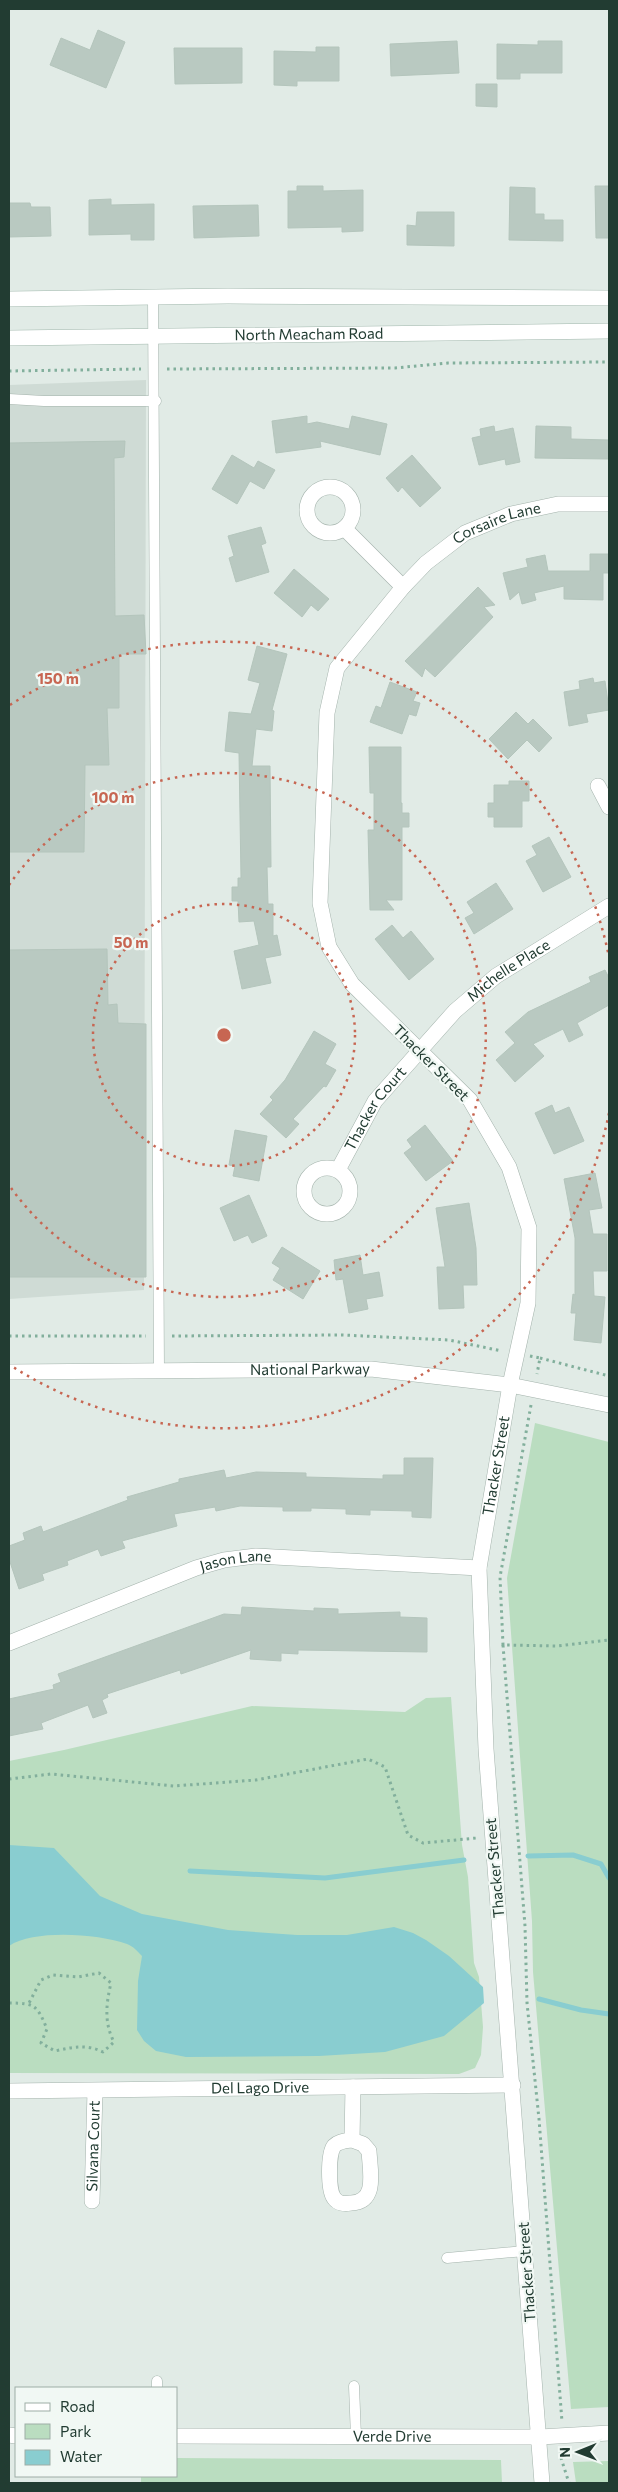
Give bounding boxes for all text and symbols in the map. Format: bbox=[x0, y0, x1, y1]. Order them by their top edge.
street label: North Meacham Road bbox=[234, 324, 384, 343]
street label: Corsaire Lane bbox=[448, 498, 542, 547]
text: 150 m bbox=[37, 669, 79, 687]
text: 100 m bbox=[92, 788, 134, 806]
text: 50 m bbox=[114, 933, 148, 951]
street label: Michelle Place bbox=[463, 935, 553, 1005]
street label: Thacker Street bbox=[390, 1020, 474, 1104]
centre of rings bbox=[215, 1026, 233, 1044]
street label: Thacker Court bbox=[340, 1062, 409, 1153]
street label: National Parkway bbox=[250, 1359, 370, 1378]
street label: Thacker Street bbox=[478, 1414, 513, 1517]
street label: Jason Lane bbox=[197, 1546, 272, 1575]
street label: Thacker Street bbox=[481, 1817, 507, 1919]
street label: Del Lago Drive bbox=[211, 2077, 309, 2097]
street label: Silvana Court bbox=[82, 2100, 103, 2192]
street label: Thacker Street bbox=[514, 2221, 538, 2323]
legend bbox=[15, 2387, 178, 2477]
text: Road bbox=[60, 2397, 95, 2415]
text: Park bbox=[60, 2422, 91, 2440]
street label: Verde Drive bbox=[353, 2426, 431, 2445]
north arrow bbox=[553, 2427, 603, 2477]
text: Water bbox=[60, 2447, 102, 2465]
text: N bbox=[556, 2447, 573, 2458]

